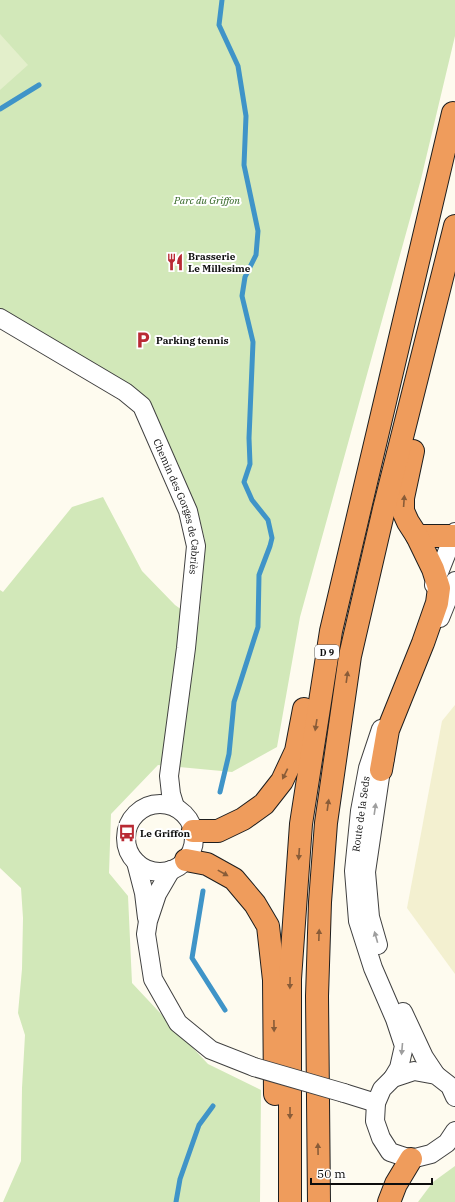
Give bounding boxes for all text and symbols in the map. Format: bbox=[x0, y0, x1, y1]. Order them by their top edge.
park label: Parc du Griffon bbox=[173, 194, 240, 207]
place label: Brasserie Le Millesime bbox=[188, 250, 251, 275]
restaurant icon: Brasserie Le Millesime bbox=[165, 252, 185, 272]
parking icon: Parking tennis bbox=[133, 330, 153, 350]
place label: Parking tennis bbox=[156, 334, 229, 347]
street label: Chemin des Gorges de Cabriès bbox=[151, 437, 203, 575]
one-way arrow bbox=[400, 495, 407, 507]
road number: D 9 bbox=[315, 645, 339, 659]
one-way arrow bbox=[344, 671, 350, 683]
one-way arrow bbox=[313, 719, 319, 731]
one-way arrow bbox=[282, 769, 288, 780]
street label: Route de la Seds bbox=[349, 775, 373, 853]
one-way arrow bbox=[325, 799, 331, 812]
one-way arrow bbox=[372, 803, 378, 815]
bus stop icon: Le Griffon bbox=[117, 823, 137, 843]
place label: Le Griffon bbox=[140, 827, 190, 840]
one-way arrow bbox=[296, 848, 303, 860]
one-way arrow bbox=[217, 870, 229, 876]
one-way arrow bbox=[316, 928, 322, 941]
one-way arrow bbox=[373, 931, 379, 943]
one-way arrow bbox=[287, 977, 293, 990]
one-way arrow bbox=[271, 1020, 277, 1033]
one-way arrow bbox=[399, 1043, 406, 1056]
one-way arrow bbox=[287, 1107, 294, 1119]
one-way arrow bbox=[315, 1142, 321, 1155]
scale bar bbox=[311, 1160, 432, 1186]
text: 50 m bbox=[317, 1166, 346, 1181]

